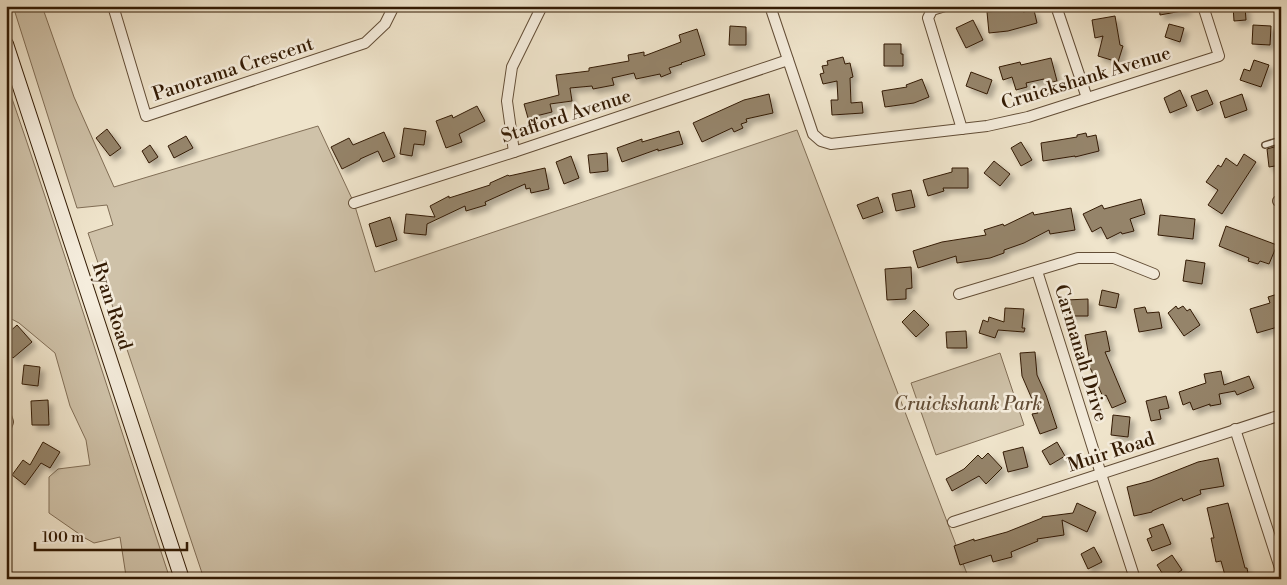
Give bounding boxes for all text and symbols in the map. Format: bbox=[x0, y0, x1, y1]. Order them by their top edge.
street label: Panorama Crescent bbox=[149, 32, 317, 106]
street label: Cruickshank Avenue bbox=[998, 41, 1174, 115]
street label: Stafford Avenue bbox=[498, 84, 634, 148]
street label: Ryan Road bbox=[87, 259, 138, 353]
street label: Carmanah Drive bbox=[1049, 282, 1113, 424]
park label: Cruickshank Park bbox=[894, 392, 1042, 416]
street label: Muir Road bbox=[1064, 427, 1158, 477]
scale bar bbox=[35, 520, 188, 552]
text: 100 m bbox=[42, 528, 84, 547]

